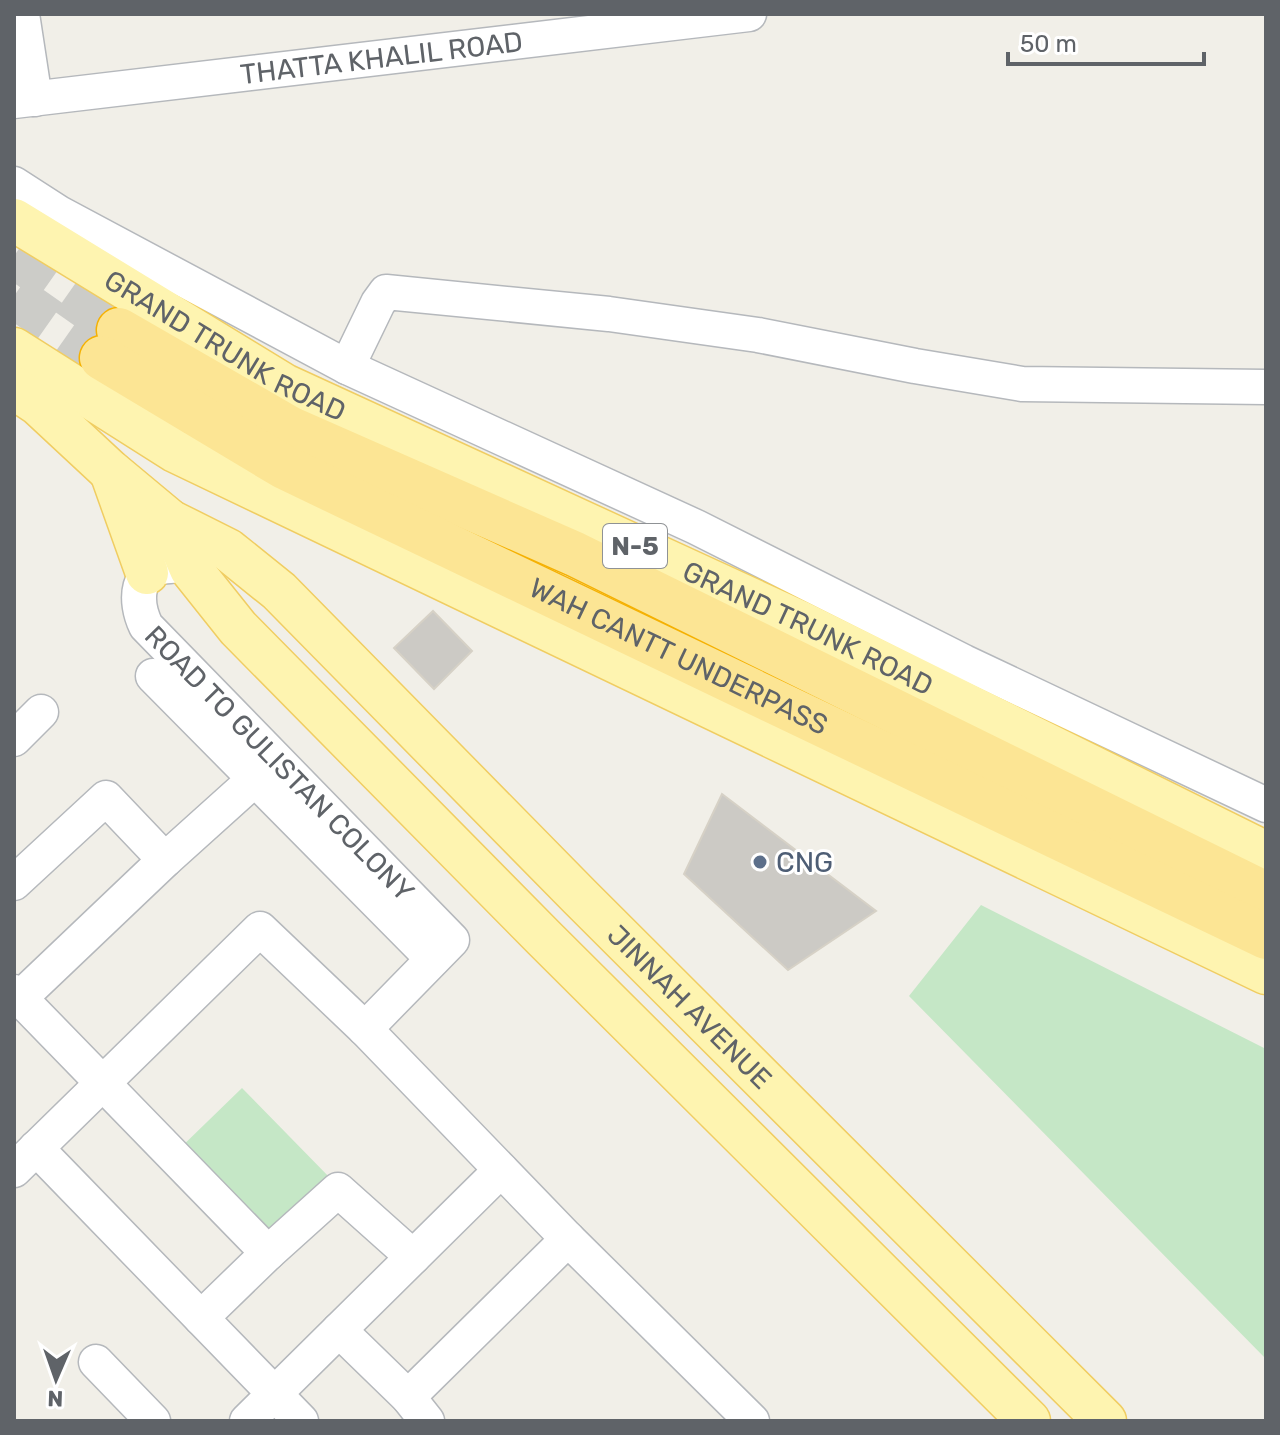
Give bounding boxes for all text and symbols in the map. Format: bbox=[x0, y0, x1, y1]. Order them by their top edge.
scale bar bbox=[1008, 16, 1204, 66]
street label: THATTA KHALIL ROAD bbox=[238, 25, 525, 91]
text: 50 m bbox=[1020, 30, 1077, 58]
street label: GRAND TRUNK ROAD bbox=[98, 263, 351, 428]
road number: N-5 bbox=[603, 524, 667, 568]
street label: GRAND TRUNK ROAD bbox=[678, 555, 938, 702]
street label: WAH CANTT UNDERPASS bbox=[524, 571, 833, 742]
street label: ROAD TO GULISTAN COLONY bbox=[138, 619, 421, 908]
place label: CNG bbox=[776, 846, 833, 879]
marker: CNG bbox=[751, 853, 769, 871]
street label: JINNAH AVENUE bbox=[601, 918, 778, 1096]
north arrow bbox=[16, 1339, 96, 1419]
text: N bbox=[47, 1385, 64, 1412]

